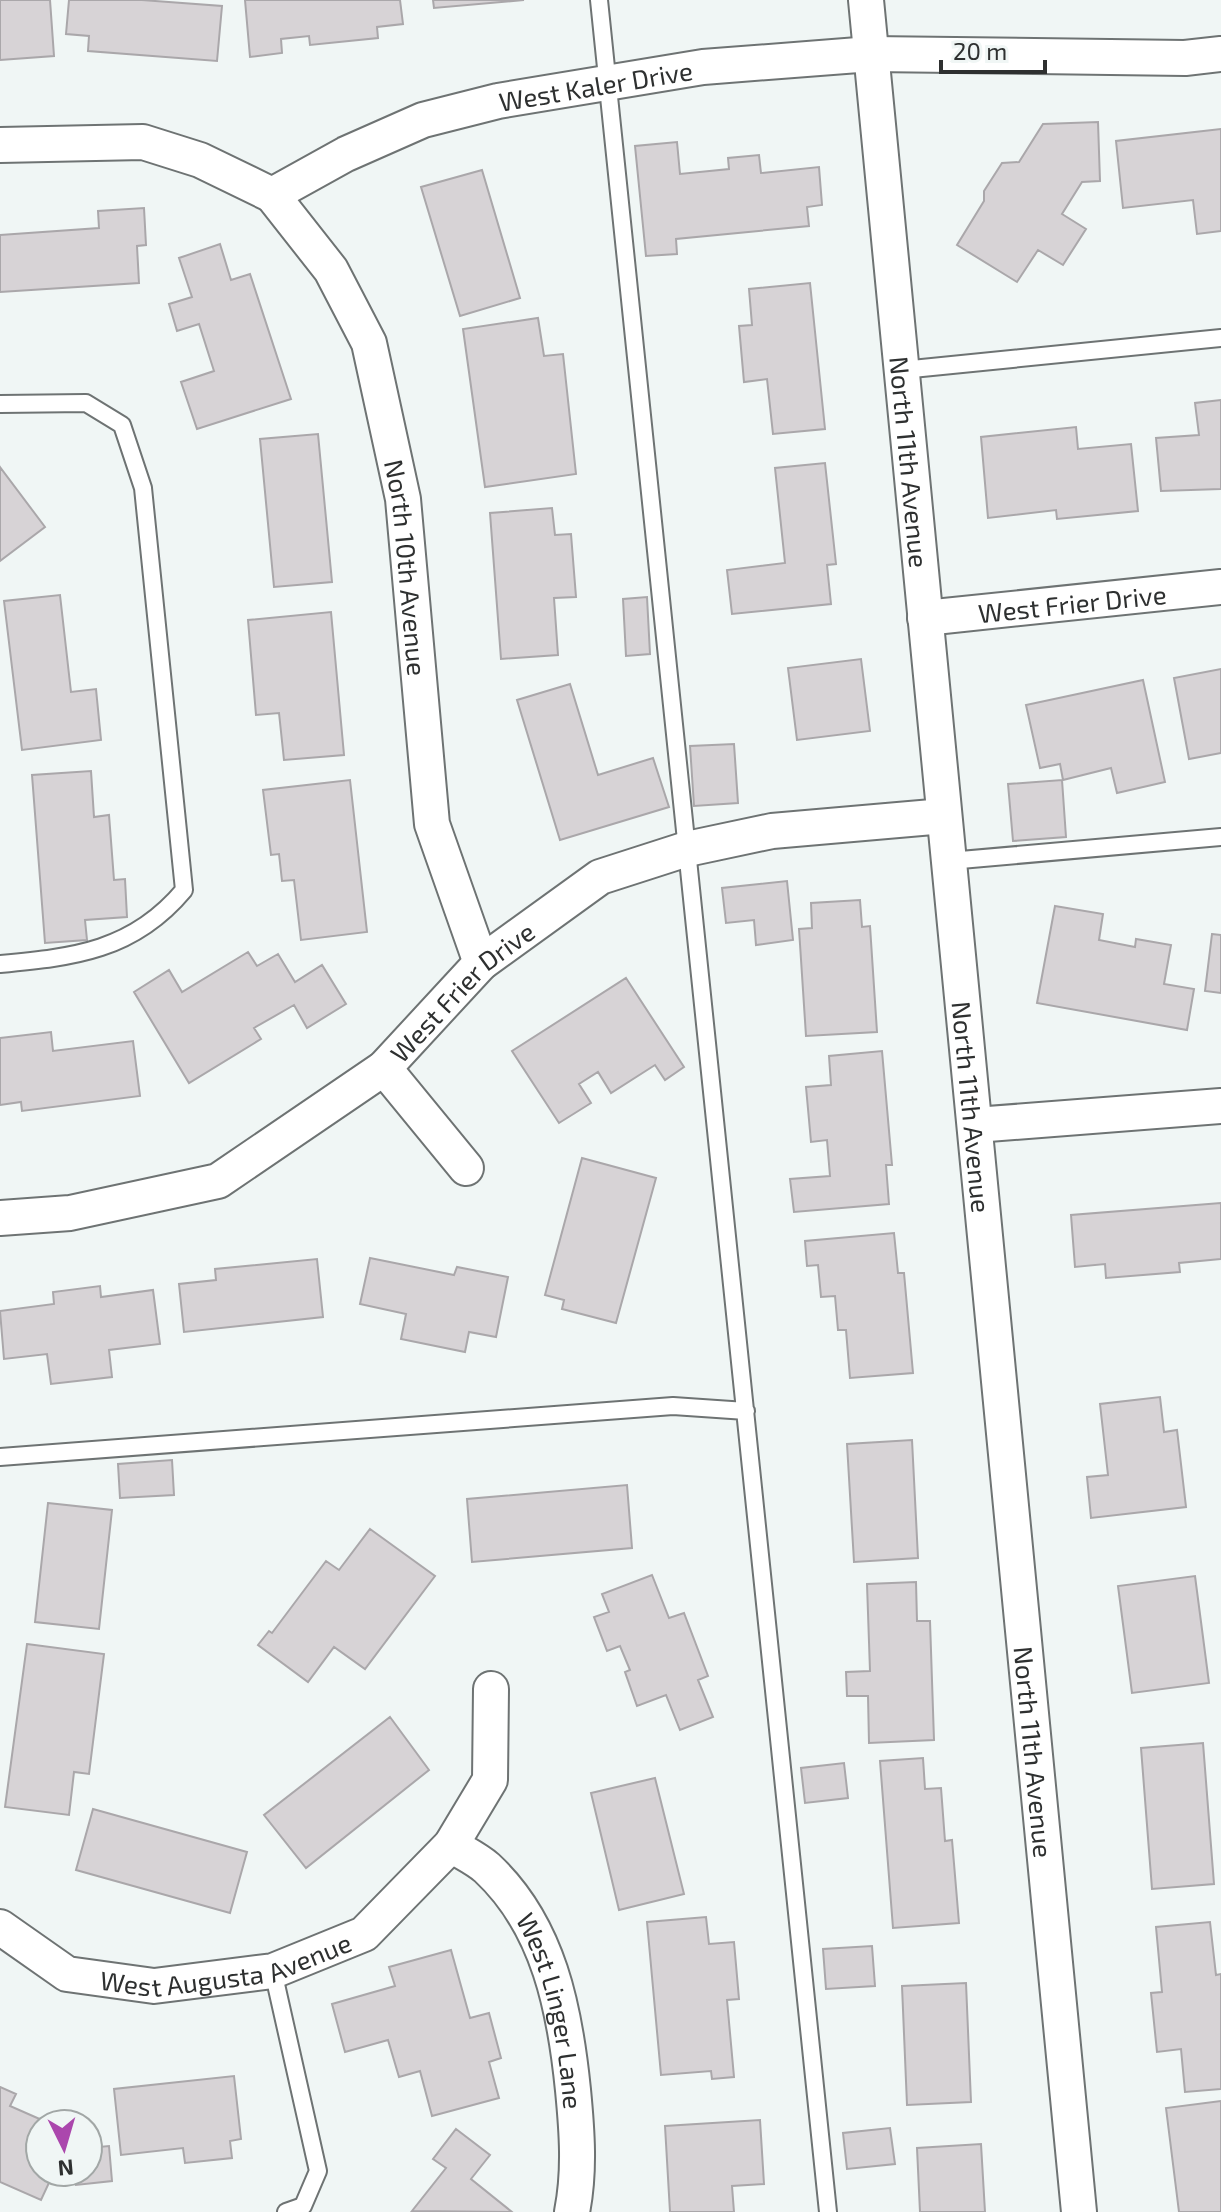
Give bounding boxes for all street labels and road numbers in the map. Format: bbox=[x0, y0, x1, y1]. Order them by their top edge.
street label: West Kaler Drive bbox=[496, 53, 695, 116]
street label: North 11th Avenue bbox=[885, 355, 936, 569]
street label: North 10th Avenue bbox=[379, 456, 434, 677]
street label: West Frier Drive bbox=[977, 577, 1168, 628]
street label: West Frier Drive bbox=[383, 915, 540, 1067]
street label: North 11th Avenue bbox=[947, 1000, 998, 1214]
street label: North 11th Avenue bbox=[1009, 1645, 1060, 1859]
street label: West Linger Lane bbox=[511, 1907, 590, 2110]
street label: West Augusta Avenue bbox=[98, 1925, 355, 2002]

